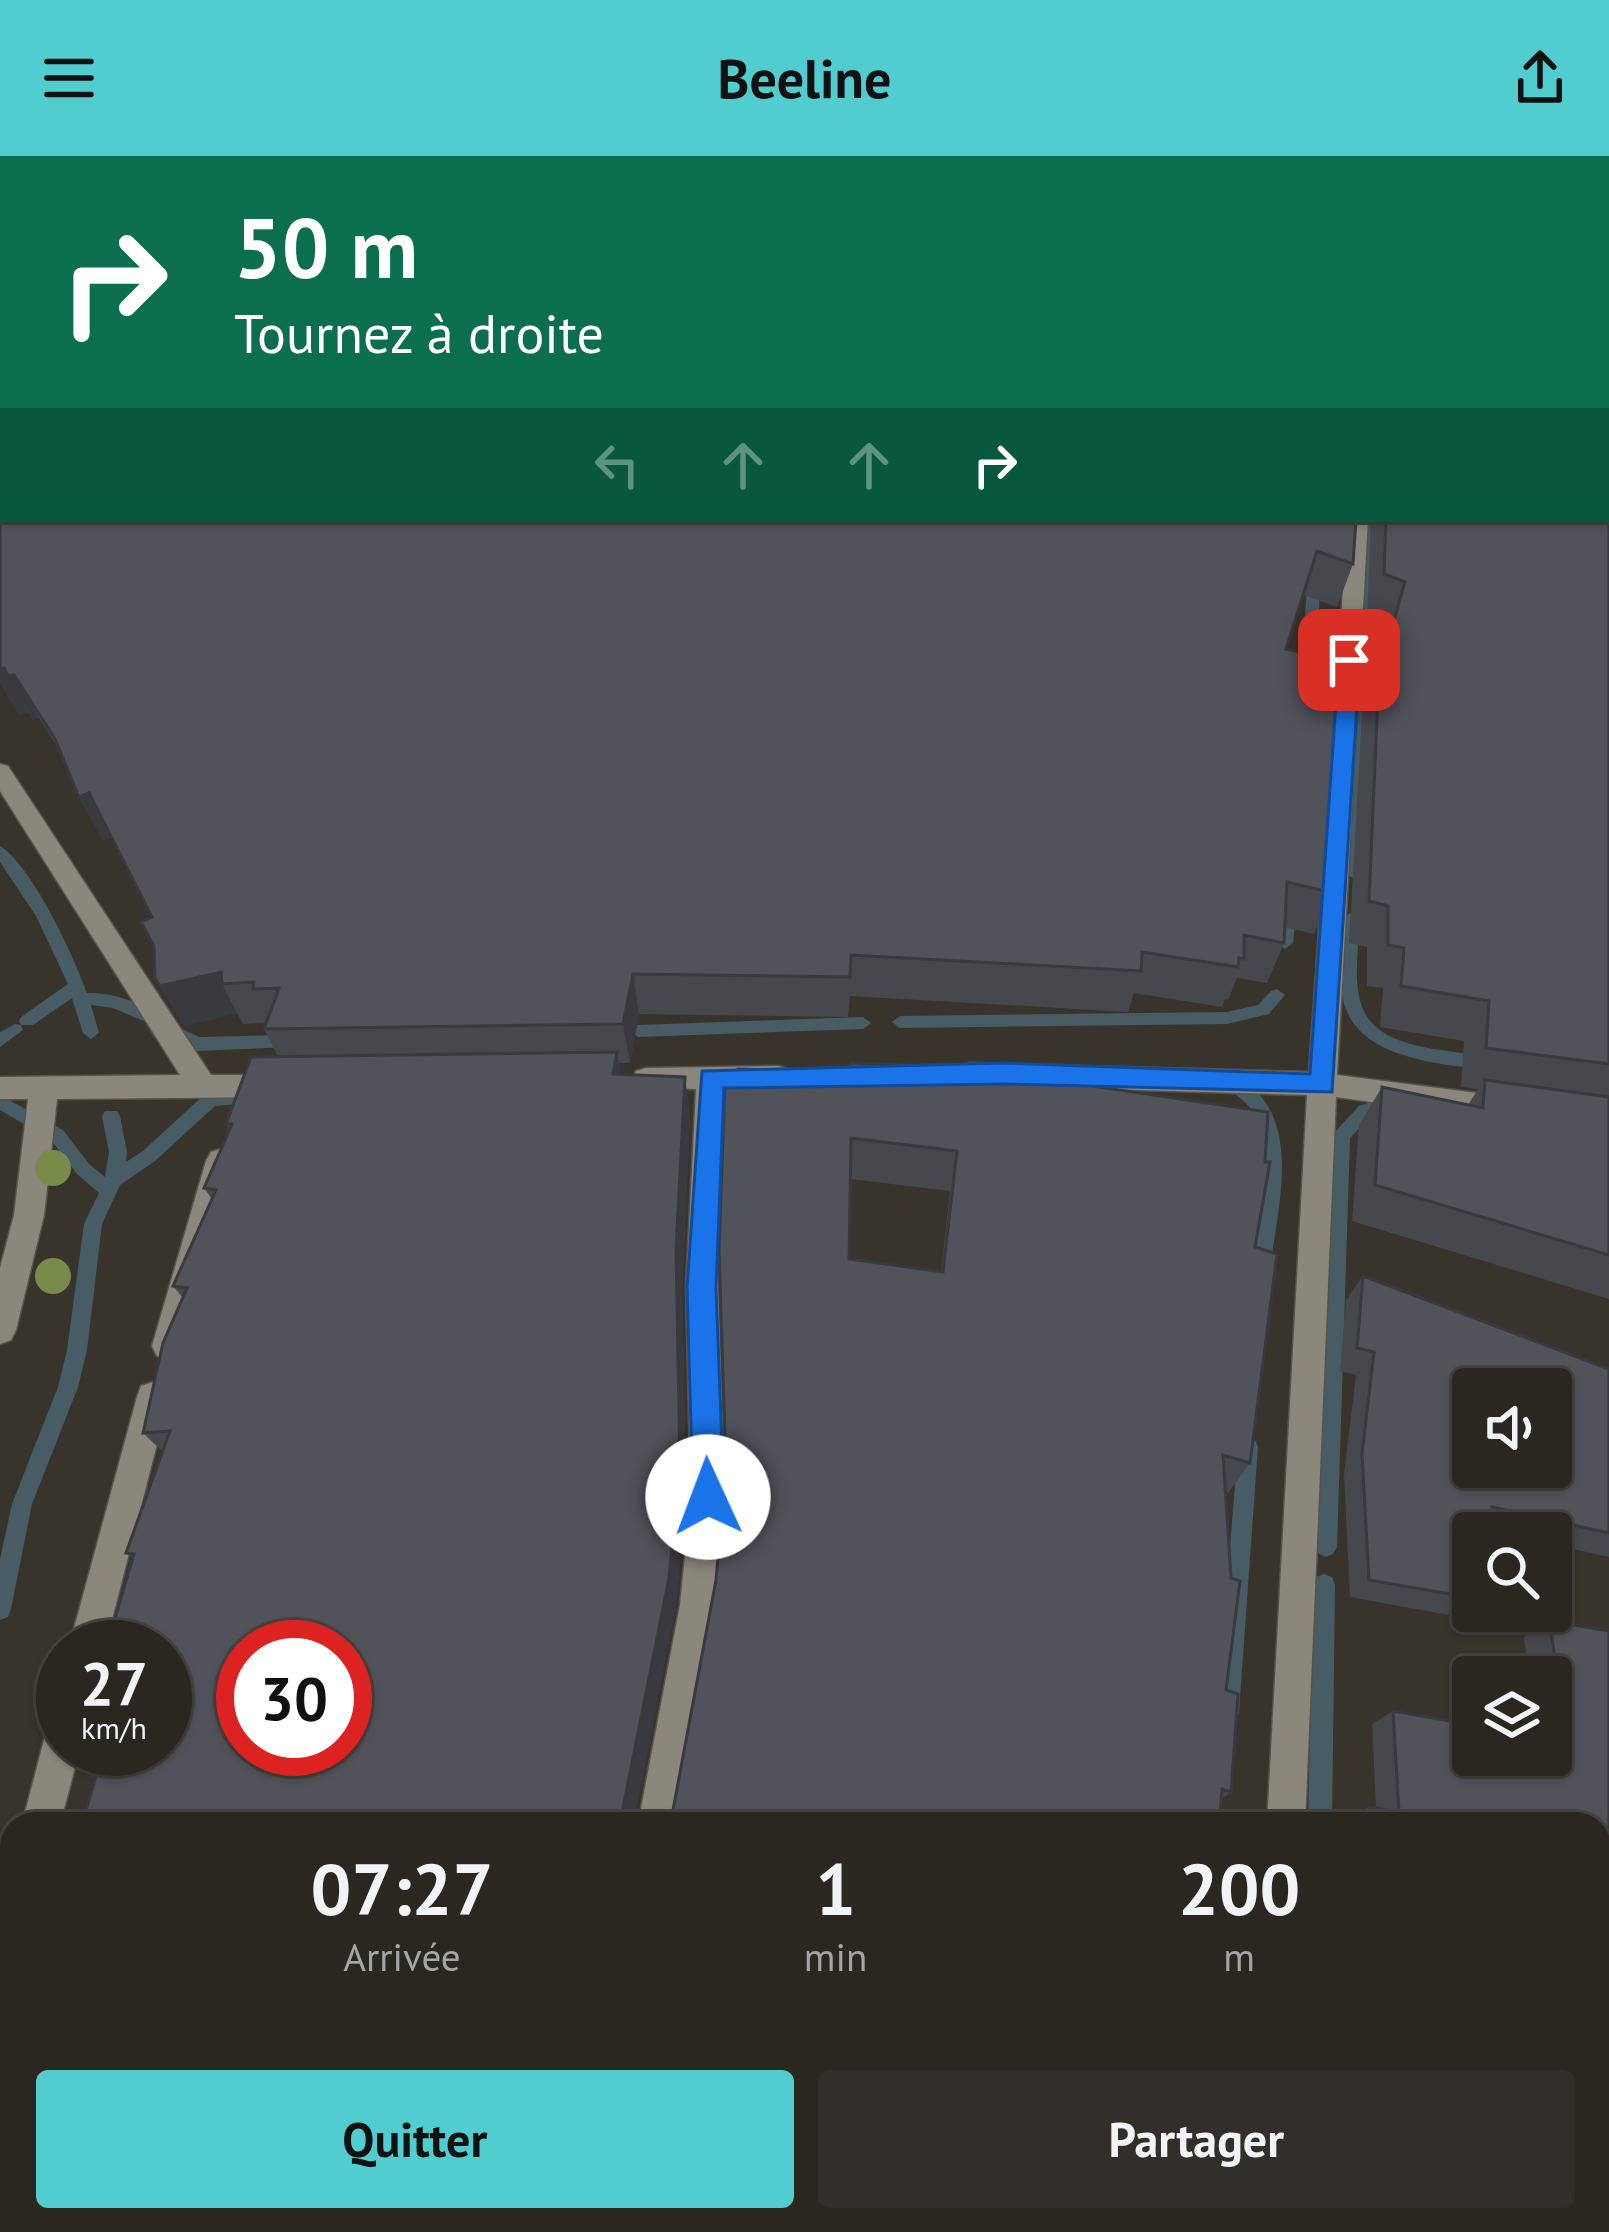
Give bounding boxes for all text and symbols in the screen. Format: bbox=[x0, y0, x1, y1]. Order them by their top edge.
text: Beeline bbox=[718, 43, 891, 113]
icon: menu bbox=[36, 45, 102, 111]
icon: share bbox=[1507, 45, 1573, 111]
text: 50 m bbox=[234, 192, 418, 301]
icon: right bbox=[36, 204, 192, 360]
text: Tournez à droite bbox=[234, 298, 604, 368]
icon: left bbox=[584, 432, 650, 498]
icon: ahead bbox=[710, 432, 776, 498]
icon: ahead bbox=[836, 432, 902, 498]
icon: right bbox=[962, 432, 1028, 498]
pin bbox=[1298, 609, 1400, 711]
icon: arrive bbox=[1316, 627, 1382, 693]
map controls bbox=[1452, 1368, 1572, 1776]
button: sound bbox=[1452, 1368, 1572, 1488]
position arrow bbox=[645, 1434, 771, 1560]
button: search bbox=[1452, 1512, 1572, 1632]
speed limit sign: 30 bbox=[216, 1620, 372, 1776]
text: 27 bbox=[80, 1644, 148, 1722]
button: layers bbox=[1452, 1656, 1572, 1776]
text: km/h bbox=[81, 1708, 147, 1747]
text: 07:27 bbox=[311, 1842, 493, 1935]
text: 1 bbox=[815, 1842, 856, 1935]
text: 200 bbox=[1178, 1842, 1300, 1935]
text: Arrivée bbox=[343, 1931, 461, 1982]
text: min bbox=[804, 1931, 867, 1982]
text: m bbox=[1223, 1931, 1255, 1982]
button: Quitter bbox=[36, 2070, 794, 2208]
button: Partager bbox=[818, 2070, 1575, 2208]

